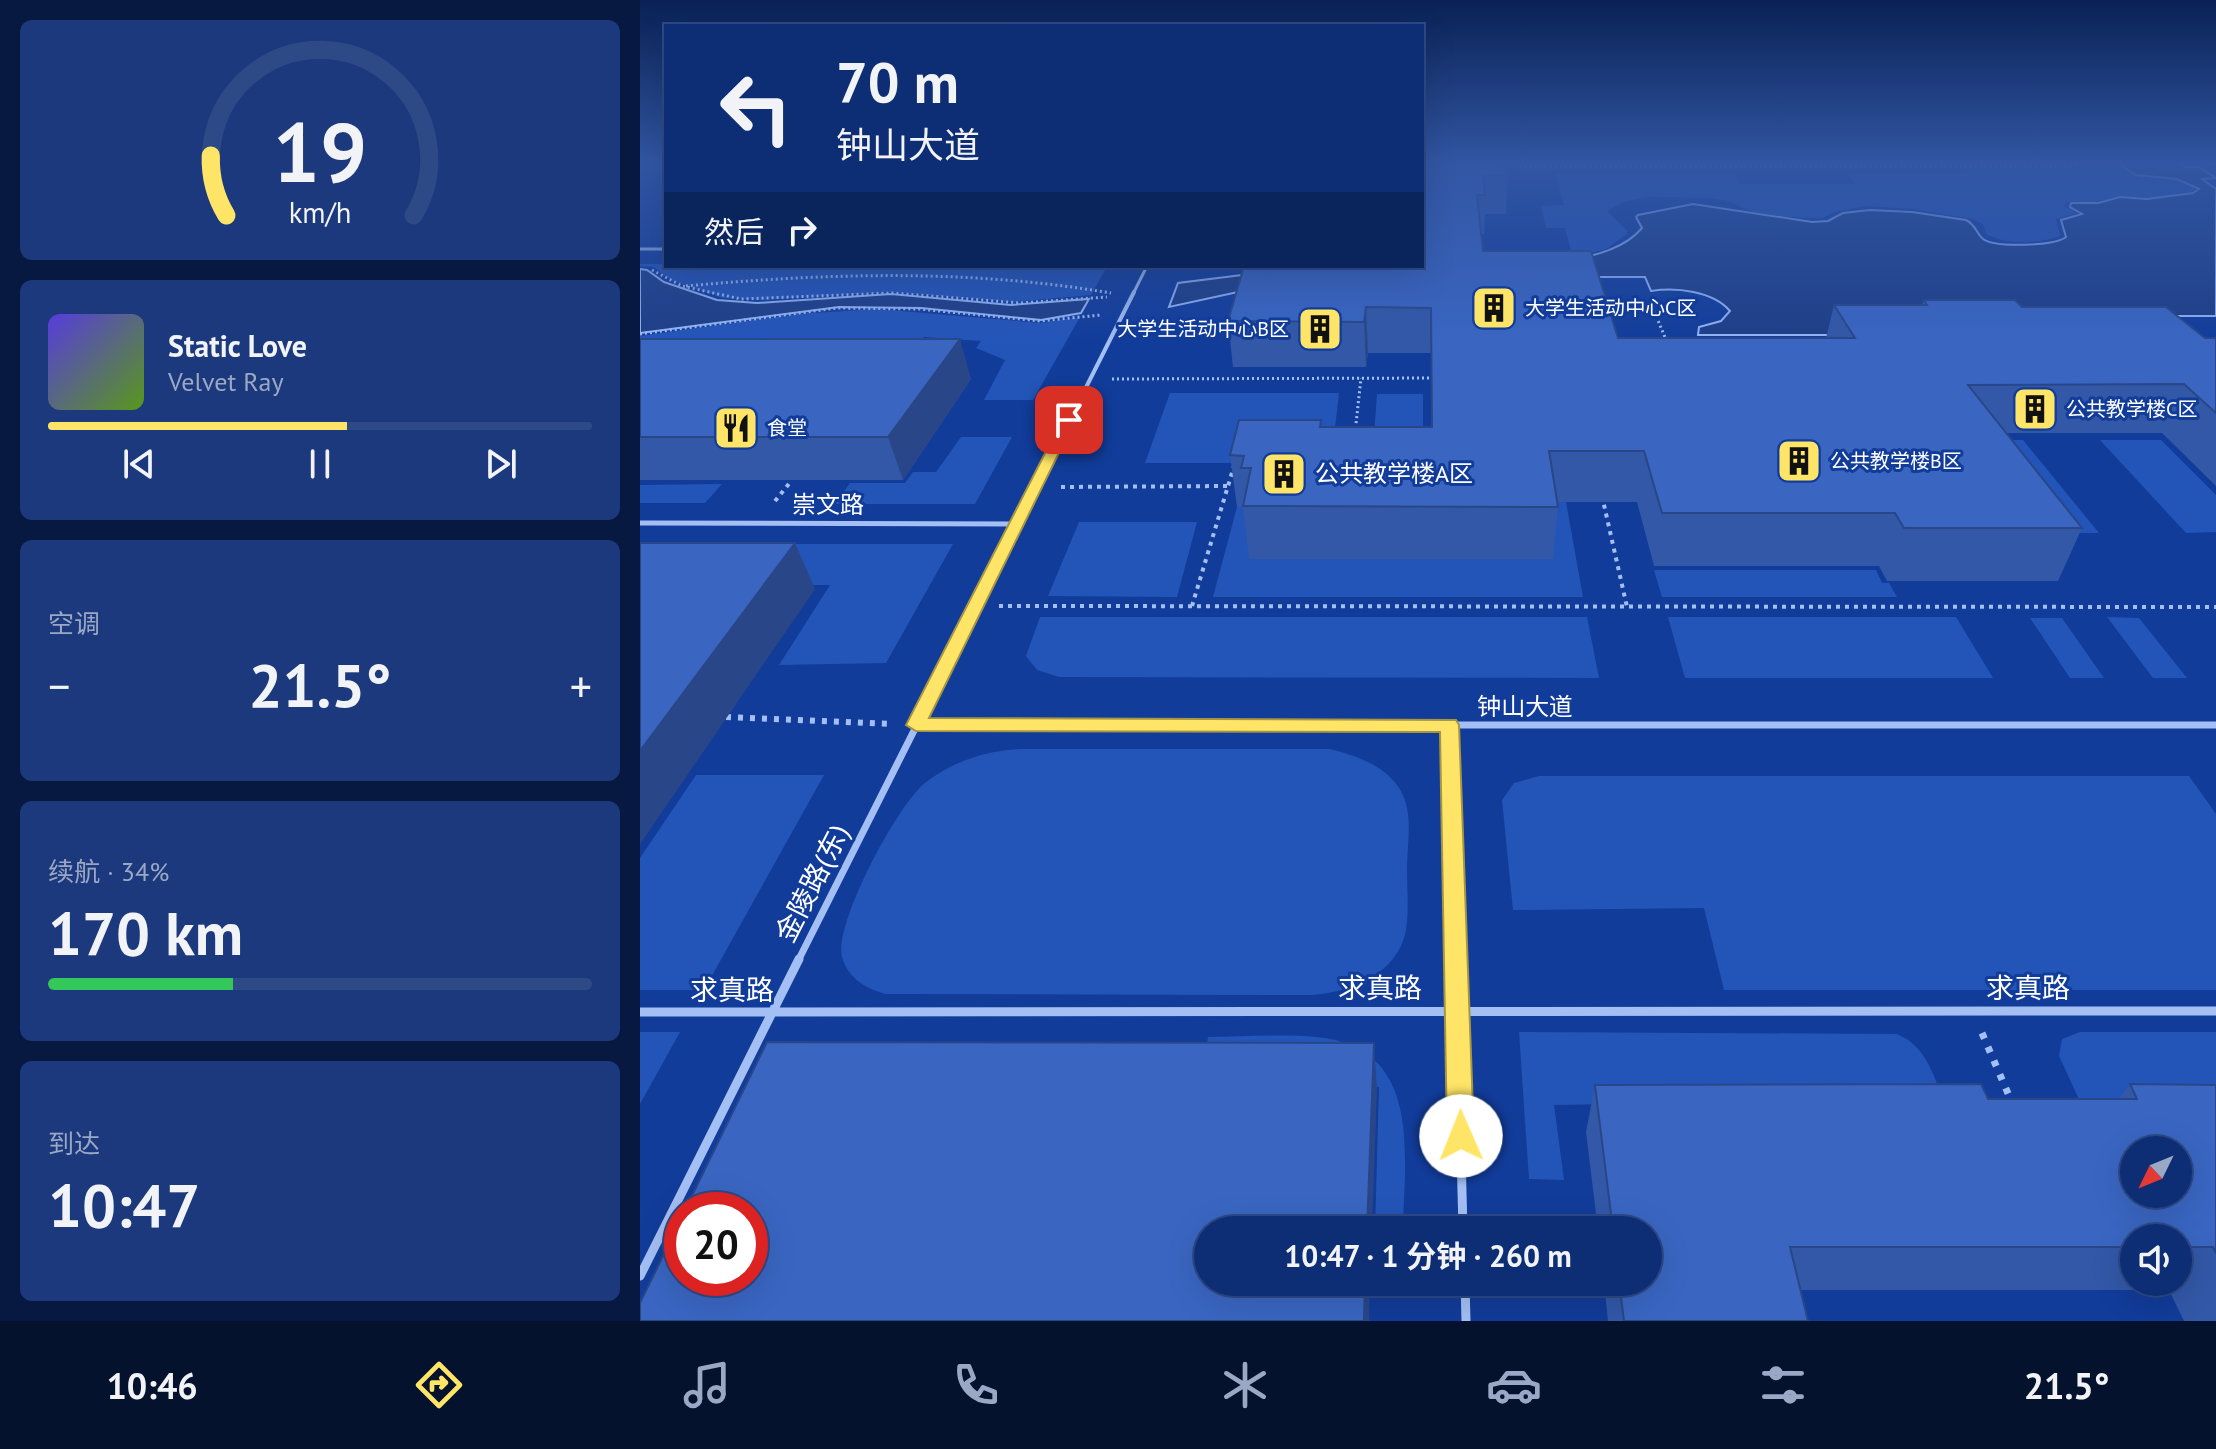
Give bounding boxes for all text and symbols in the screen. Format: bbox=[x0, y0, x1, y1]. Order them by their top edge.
text: 70 m bbox=[836, 46, 959, 118]
icon: left bbox=[704, 56, 808, 160]
text: 19 bbox=[273, 97, 367, 205]
text: 钟山大道 bbox=[836, 121, 980, 168]
text: km/h bbox=[289, 194, 351, 231]
icon: right bbox=[780, 208, 824, 252]
text: 然后 bbox=[704, 212, 764, 251]
building icon: 大学生活动中心C区 bbox=[1470, 284, 1518, 332]
place label: 大学生活动中心C区 bbox=[1525, 295, 1696, 321]
building icon: 大学生活动中心B区 bbox=[1296, 305, 1344, 353]
place label: 大学生活动中心B区 bbox=[1117, 316, 1289, 342]
text: Static Love bbox=[168, 326, 307, 365]
text: Velvet Ray bbox=[168, 365, 284, 398]
building icon: 公共教学楼C区 bbox=[2011, 385, 2059, 433]
pin bbox=[1035, 386, 1103, 454]
place label: 公共教学楼C区 bbox=[2066, 396, 2197, 422]
icon: arrive bbox=[1047, 398, 1091, 442]
restaurant icon: 食堂 bbox=[712, 404, 760, 452]
place label: 食堂 bbox=[767, 415, 807, 441]
building icon: 公共教学楼B区 bbox=[1775, 437, 1823, 485]
icon: previous bbox=[117, 442, 161, 486]
icon: pause bbox=[298, 442, 342, 486]
icon: next bbox=[479, 442, 523, 486]
place label: 公共教学楼B区 bbox=[1830, 448, 1962, 474]
building icon: 公共教学楼A区 bbox=[1260, 450, 1308, 498]
place label: 公共教学楼A区 bbox=[1315, 458, 1473, 489]
street label: 崇文路 bbox=[792, 489, 864, 520]
text: 空调 bbox=[48, 607, 100, 640]
text: 21.5° bbox=[248, 646, 392, 724]
text: − bbox=[48, 657, 70, 714]
text: + bbox=[570, 657, 592, 714]
street label: 钟山大道 bbox=[1477, 691, 1573, 722]
street label: 金陵路(东) bbox=[766, 817, 857, 948]
text: 续航 · 34% bbox=[48, 855, 169, 888]
text: 170 km bbox=[48, 894, 243, 972]
street label: 求真路 bbox=[1338, 969, 1422, 1006]
street label: 求真路 bbox=[1986, 969, 2070, 1006]
street label: 求真路 bbox=[690, 971, 774, 1008]
position arrow bbox=[1419, 1094, 1503, 1178]
text: 到达 bbox=[48, 1127, 100, 1160]
north arrow bbox=[2120, 1136, 2192, 1208]
map controls bbox=[2120, 1136, 2192, 1296]
text: 10:47 bbox=[48, 1166, 200, 1244]
speed limit sign: 20 bbox=[664, 1192, 768, 1296]
button: sound bbox=[2120, 1224, 2192, 1296]
text: 10:47 · 1 分钟 · 260 m bbox=[1284, 1236, 1572, 1275]
icon: directions bbox=[411, 1357, 467, 1413]
icon: music bbox=[679, 1357, 735, 1413]
icon: phone bbox=[948, 1357, 1004, 1413]
icon: climate bbox=[1217, 1357, 1273, 1413]
icon: car bbox=[1486, 1357, 1542, 1413]
icon: filters bbox=[1755, 1357, 1811, 1413]
text: 10:46 bbox=[106, 1362, 198, 1409]
text: 21.5° bbox=[2024, 1362, 2110, 1409]

